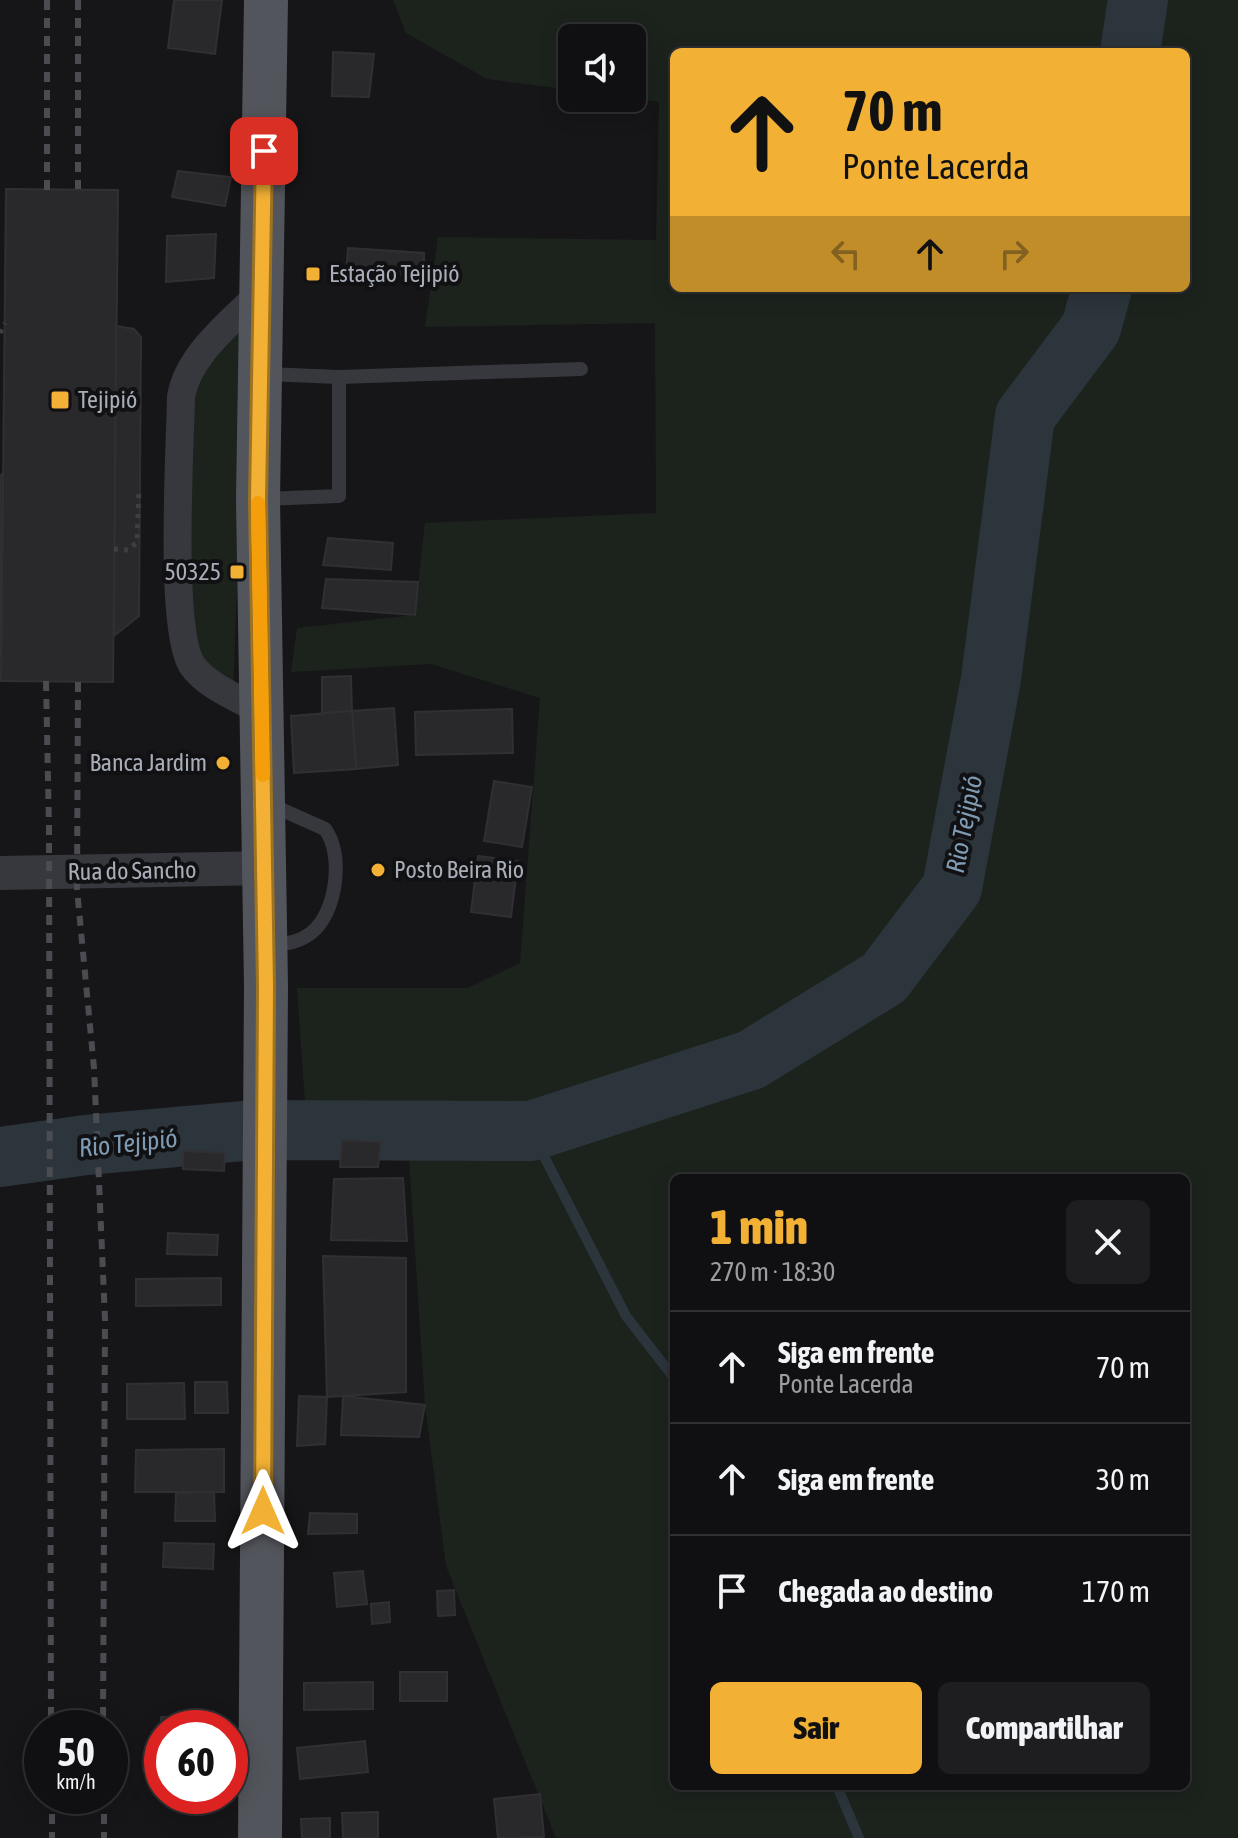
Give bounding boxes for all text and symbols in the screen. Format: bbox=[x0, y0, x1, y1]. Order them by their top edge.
map controls bbox=[558, 24, 646, 112]
button: sound bbox=[558, 24, 646, 112]
text: 70 m bbox=[842, 79, 943, 143]
icon: ahead bbox=[710, 80, 814, 184]
pin bbox=[230, 117, 298, 185]
icon: arrive bbox=[242, 129, 286, 173]
text: Ponte Lacerda bbox=[842, 145, 1030, 187]
icon: left bbox=[824, 232, 868, 276]
icon: ahead bbox=[908, 232, 952, 276]
icon: right bbox=[992, 232, 1036, 276]
place label: Estação Tejipió bbox=[329, 260, 460, 287]
marker: Estação Tejipió bbox=[304, 265, 322, 283]
place label: Tejipió bbox=[78, 386, 137, 413]
marker: Tejipió bbox=[49, 389, 71, 411]
place label: 50325 bbox=[165, 558, 221, 585]
marker: 50325 bbox=[228, 563, 246, 581]
place label: Banca Jardim bbox=[89, 749, 207, 776]
marker: Banca Jardim bbox=[214, 754, 232, 772]
water label: Rio Tejipió bbox=[940, 773, 988, 875]
street label: Rua do Sancho bbox=[67, 856, 197, 885]
place label: Posto Beira Rio bbox=[394, 856, 524, 883]
marker: Posto Beira Rio bbox=[369, 861, 387, 879]
water label: Rio Tejipió bbox=[77, 1123, 179, 1163]
text: 1 min bbox=[710, 1199, 808, 1254]
button: close bbox=[1066, 1200, 1150, 1284]
text: 270 m · 18:30 bbox=[710, 1257, 835, 1287]
text: Siga em frente bbox=[778, 1335, 934, 1369]
icon: ahead bbox=[710, 1345, 754, 1389]
text: 70 m bbox=[1096, 1350, 1150, 1384]
text: Ponte Lacerda bbox=[778, 1369, 914, 1399]
icon: ahead bbox=[710, 1457, 754, 1501]
text: Siga em frente bbox=[778, 1462, 934, 1496]
text: 30 m bbox=[1096, 1462, 1150, 1496]
position arrow bbox=[221, 1469, 305, 1553]
icon: arrive bbox=[710, 1569, 754, 1613]
text: Chegada ao destino bbox=[778, 1574, 993, 1608]
text: 170 m bbox=[1082, 1574, 1150, 1608]
button: Sair bbox=[710, 1682, 922, 1774]
button: Compartilhar bbox=[938, 1682, 1150, 1774]
speed limit sign: 60 bbox=[144, 1710, 248, 1814]
text: 50 bbox=[57, 1729, 95, 1774]
text: km/h bbox=[56, 1770, 96, 1793]

